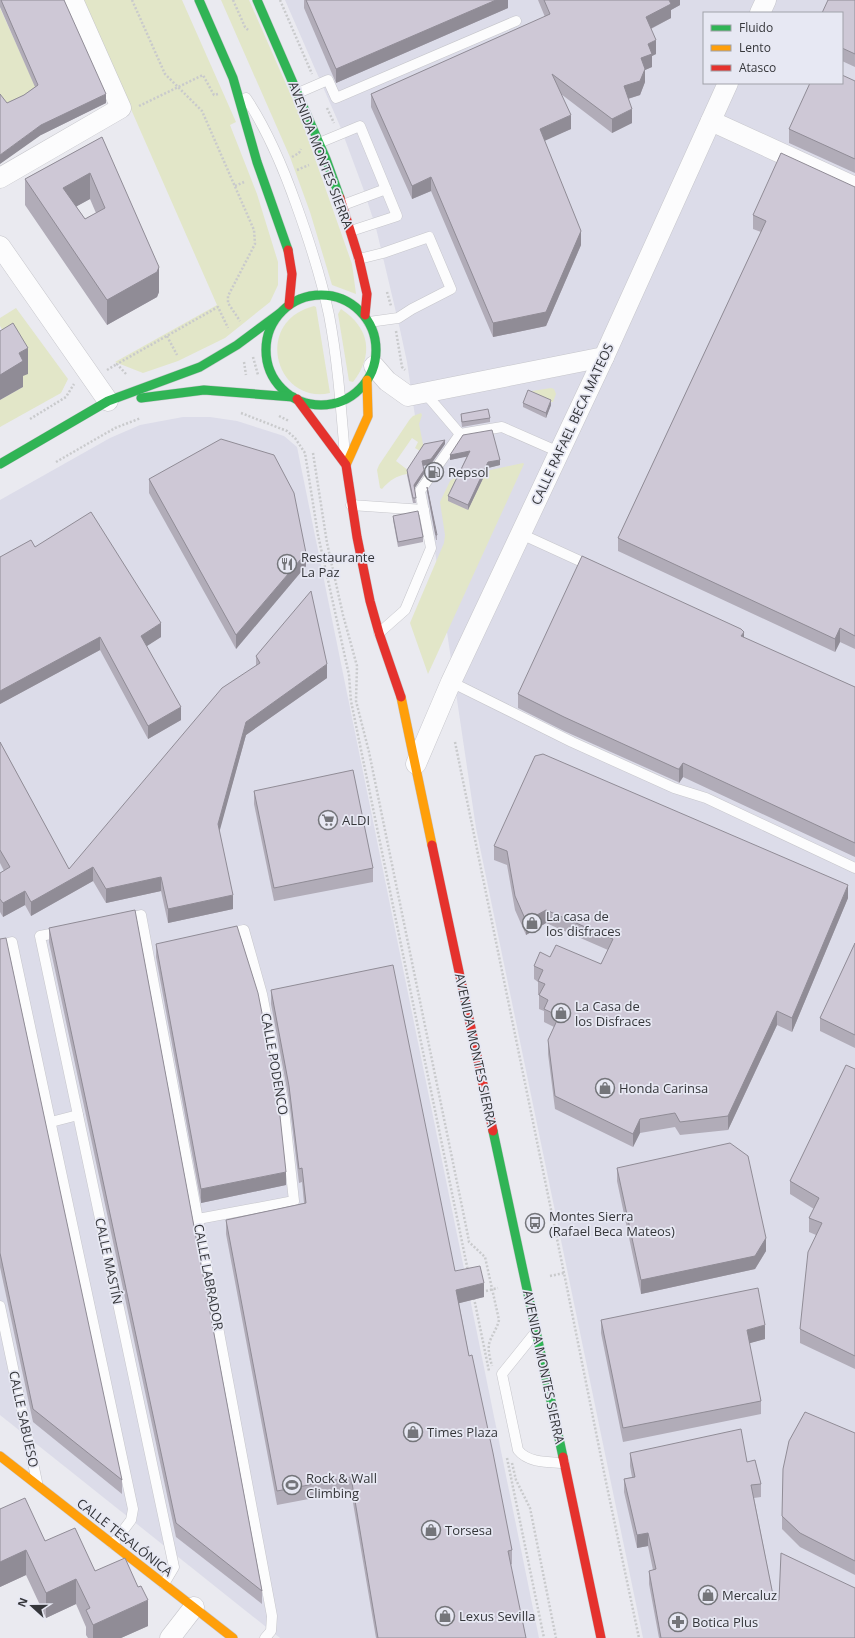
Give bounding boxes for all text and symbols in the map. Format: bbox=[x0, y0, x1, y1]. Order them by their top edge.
legend bbox=[703, 12, 843, 84]
text: Fluido bbox=[739, 19, 773, 36]
text: Lento bbox=[739, 39, 771, 56]
text: Atasco bbox=[739, 59, 776, 76]
street label: AVENIDA MONTES SIERRA bbox=[285, 79, 358, 232]
street label: CALLE RAFAEL BECA MATEOS bbox=[527, 340, 617, 508]
fuel station icon: Repsol bbox=[423, 461, 445, 483]
place label: Repsol bbox=[448, 463, 489, 481]
place label: Restaurante La Paz bbox=[301, 548, 375, 581]
restaurant icon: Restaurante La Paz bbox=[276, 553, 298, 575]
supermarket icon: ALDI bbox=[317, 809, 339, 831]
place label: ALDI bbox=[342, 811, 370, 829]
place label: La casa de los disfraces bbox=[546, 907, 621, 940]
shop icon: La casa de los disfraces bbox=[521, 912, 543, 934]
street label: AVENIDA MONTES SIERRA bbox=[451, 972, 501, 1129]
place label: La Casa de los Disfraces bbox=[575, 997, 651, 1030]
shop icon: La Casa de los Disfraces bbox=[550, 1002, 572, 1024]
street label: CALLE PODENCO bbox=[257, 1012, 293, 1116]
shop icon: Honda Carinsa bbox=[594, 1077, 616, 1099]
place label: Honda Carinsa bbox=[619, 1079, 708, 1097]
place label: Montes Sierra (Rafael Beca Mateos) bbox=[549, 1207, 675, 1240]
bus stop icon: Montes Sierra (Rafael Beca Mateos) bbox=[524, 1212, 546, 1234]
street label: CALLE MASTÍN bbox=[91, 1216, 127, 1306]
street label: CALLE LABRADOR bbox=[190, 1222, 228, 1332]
street label: AVENIDA MONTES SIERRA bbox=[519, 1289, 569, 1446]
street label: CALLE SABUESO bbox=[5, 1369, 43, 1469]
shop icon: Times Plaza bbox=[402, 1421, 424, 1443]
place label: Times Plaza bbox=[427, 1423, 498, 1441]
place label: Rock & Wall Climbing bbox=[306, 1469, 377, 1502]
sports icon: Rock & Wall Climbing bbox=[281, 1474, 303, 1496]
street label: CALLE TESALÓNICA bbox=[73, 1494, 177, 1581]
shop icon: Torsesa bbox=[420, 1519, 442, 1541]
place label: Torsesa bbox=[445, 1521, 492, 1539]
shop icon: Mercaluz bbox=[697, 1584, 719, 1606]
north arrow bbox=[12, 1586, 52, 1626]
place label: Mercaluz bbox=[722, 1586, 777, 1604]
text: N bbox=[14, 1595, 31, 1609]
shop icon: Lexus Sevilla bbox=[434, 1605, 456, 1627]
place label: Lexus Sevilla bbox=[459, 1607, 535, 1625]
pharmacy icon: Botica Plus bbox=[667, 1611, 689, 1633]
place label: Botica Plus bbox=[692, 1613, 758, 1631]

